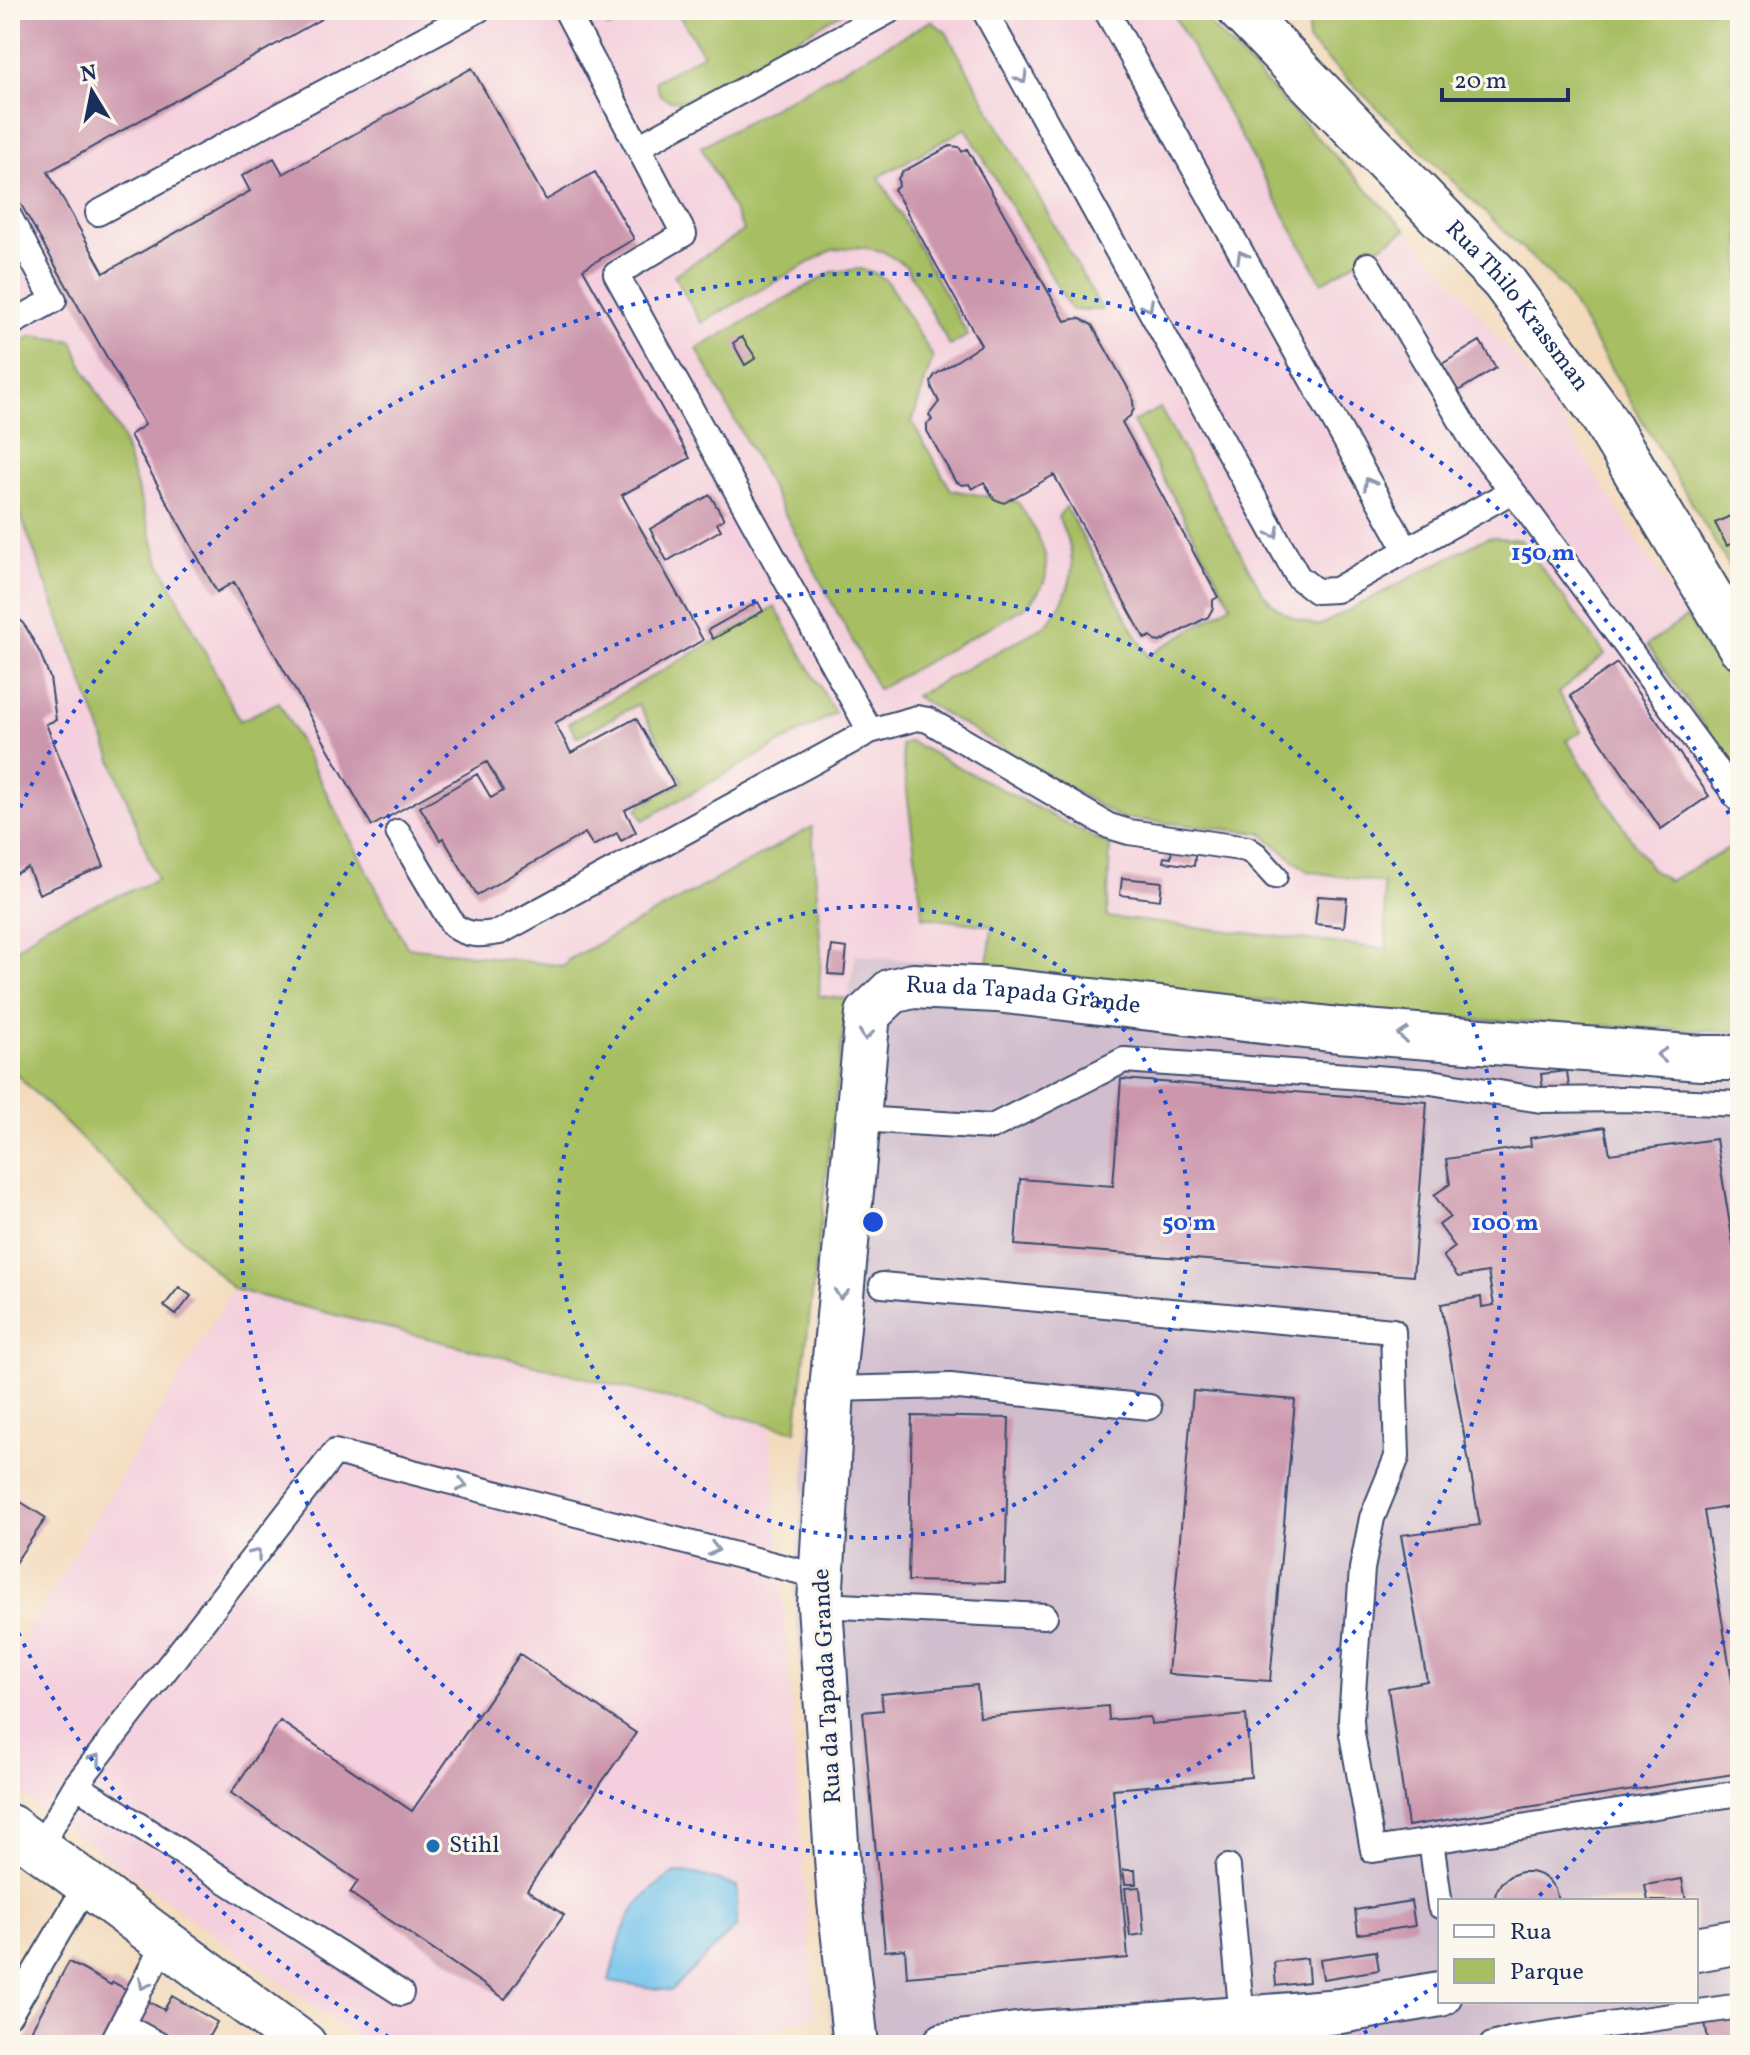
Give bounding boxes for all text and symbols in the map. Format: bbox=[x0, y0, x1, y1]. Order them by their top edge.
north arrow bbox=[52, 52, 132, 132]
scale bar bbox=[1442, 52, 1568, 102]
text: N bbox=[78, 58, 100, 91]
text: 20 m bbox=[1454, 65, 1507, 99]
one-way arrow bbox=[1012, 70, 1027, 84]
street label: Rua Thilo Krassman bbox=[1437, 213, 1597, 399]
one-way arrow bbox=[1237, 250, 1252, 264]
one-way arrow bbox=[1138, 297, 1154, 311]
one-way arrow bbox=[1363, 477, 1379, 492]
one-way arrow bbox=[1264, 524, 1280, 539]
text: 150 m bbox=[1511, 537, 1575, 571]
street label: Rua da Tapada Grande bbox=[905, 969, 1142, 1024]
one-way arrow bbox=[1396, 1027, 1409, 1044]
one-way arrow bbox=[857, 1029, 874, 1042]
one-way arrow bbox=[1655, 1047, 1668, 1064]
text: 50 m bbox=[1162, 1207, 1216, 1241]
text: 100 m bbox=[1471, 1207, 1539, 1241]
centre of rings bbox=[859, 1208, 887, 1236]
one-way arrow bbox=[833, 1288, 850, 1301]
one-way arrow bbox=[454, 1475, 468, 1492]
one-way arrow bbox=[706, 1540, 720, 1557]
one-way arrow bbox=[246, 1548, 260, 1563]
street label: Rua da Tapada Grande bbox=[805, 1567, 851, 1805]
one-way arrow bbox=[87, 1753, 101, 1768]
place label: Stihl bbox=[449, 1829, 499, 1863]
marker: Stihl bbox=[424, 1837, 442, 1855]
legend bbox=[1438, 1899, 1698, 2003]
text: Rua bbox=[1510, 1916, 1552, 1950]
text: Parque bbox=[1510, 1956, 1584, 1990]
one-way arrow bbox=[138, 1975, 153, 1990]

